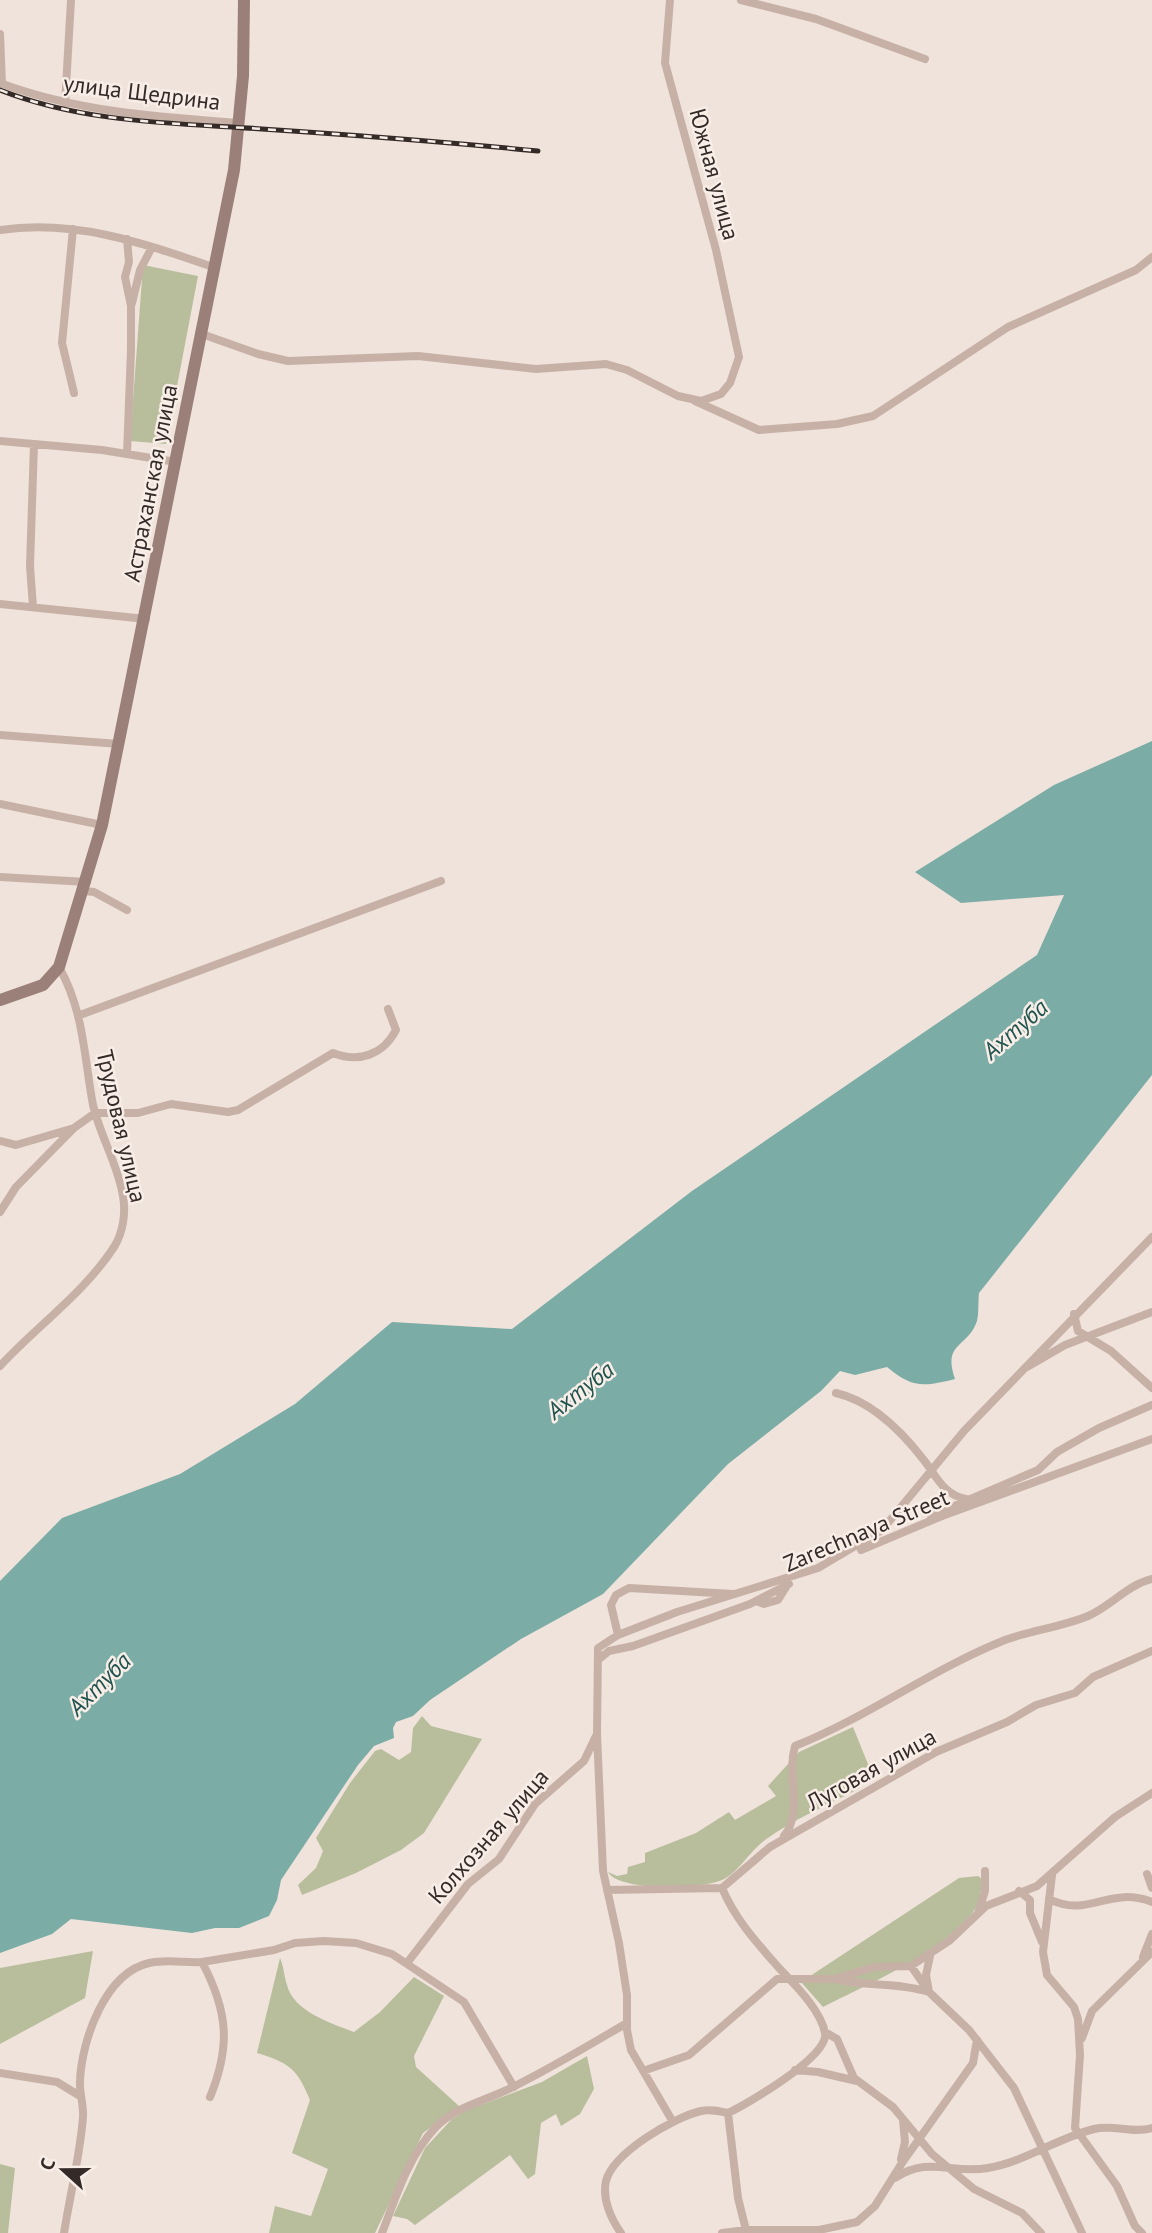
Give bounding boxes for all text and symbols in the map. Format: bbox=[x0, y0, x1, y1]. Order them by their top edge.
street label: улица Щедрина bbox=[62, 68, 222, 116]
street label: Южная улица bbox=[684, 105, 746, 243]
street label: Астраханская улица bbox=[117, 382, 183, 584]
water label: Ахтуба bbox=[975, 992, 1054, 1067]
street label: Трудовая улица bbox=[90, 1047, 154, 1205]
water label: Ахтуба bbox=[539, 1354, 620, 1427]
street label: Zarechnaya Street bbox=[779, 1482, 953, 1578]
water label: Ахтуба bbox=[60, 1646, 137, 1723]
street label: Луговая улица bbox=[800, 1721, 941, 1817]
street label: Колхозная улица bbox=[421, 1763, 555, 1909]
north arrow bbox=[28, 2135, 98, 2205]
text: С bbox=[34, 2154, 60, 2173]

